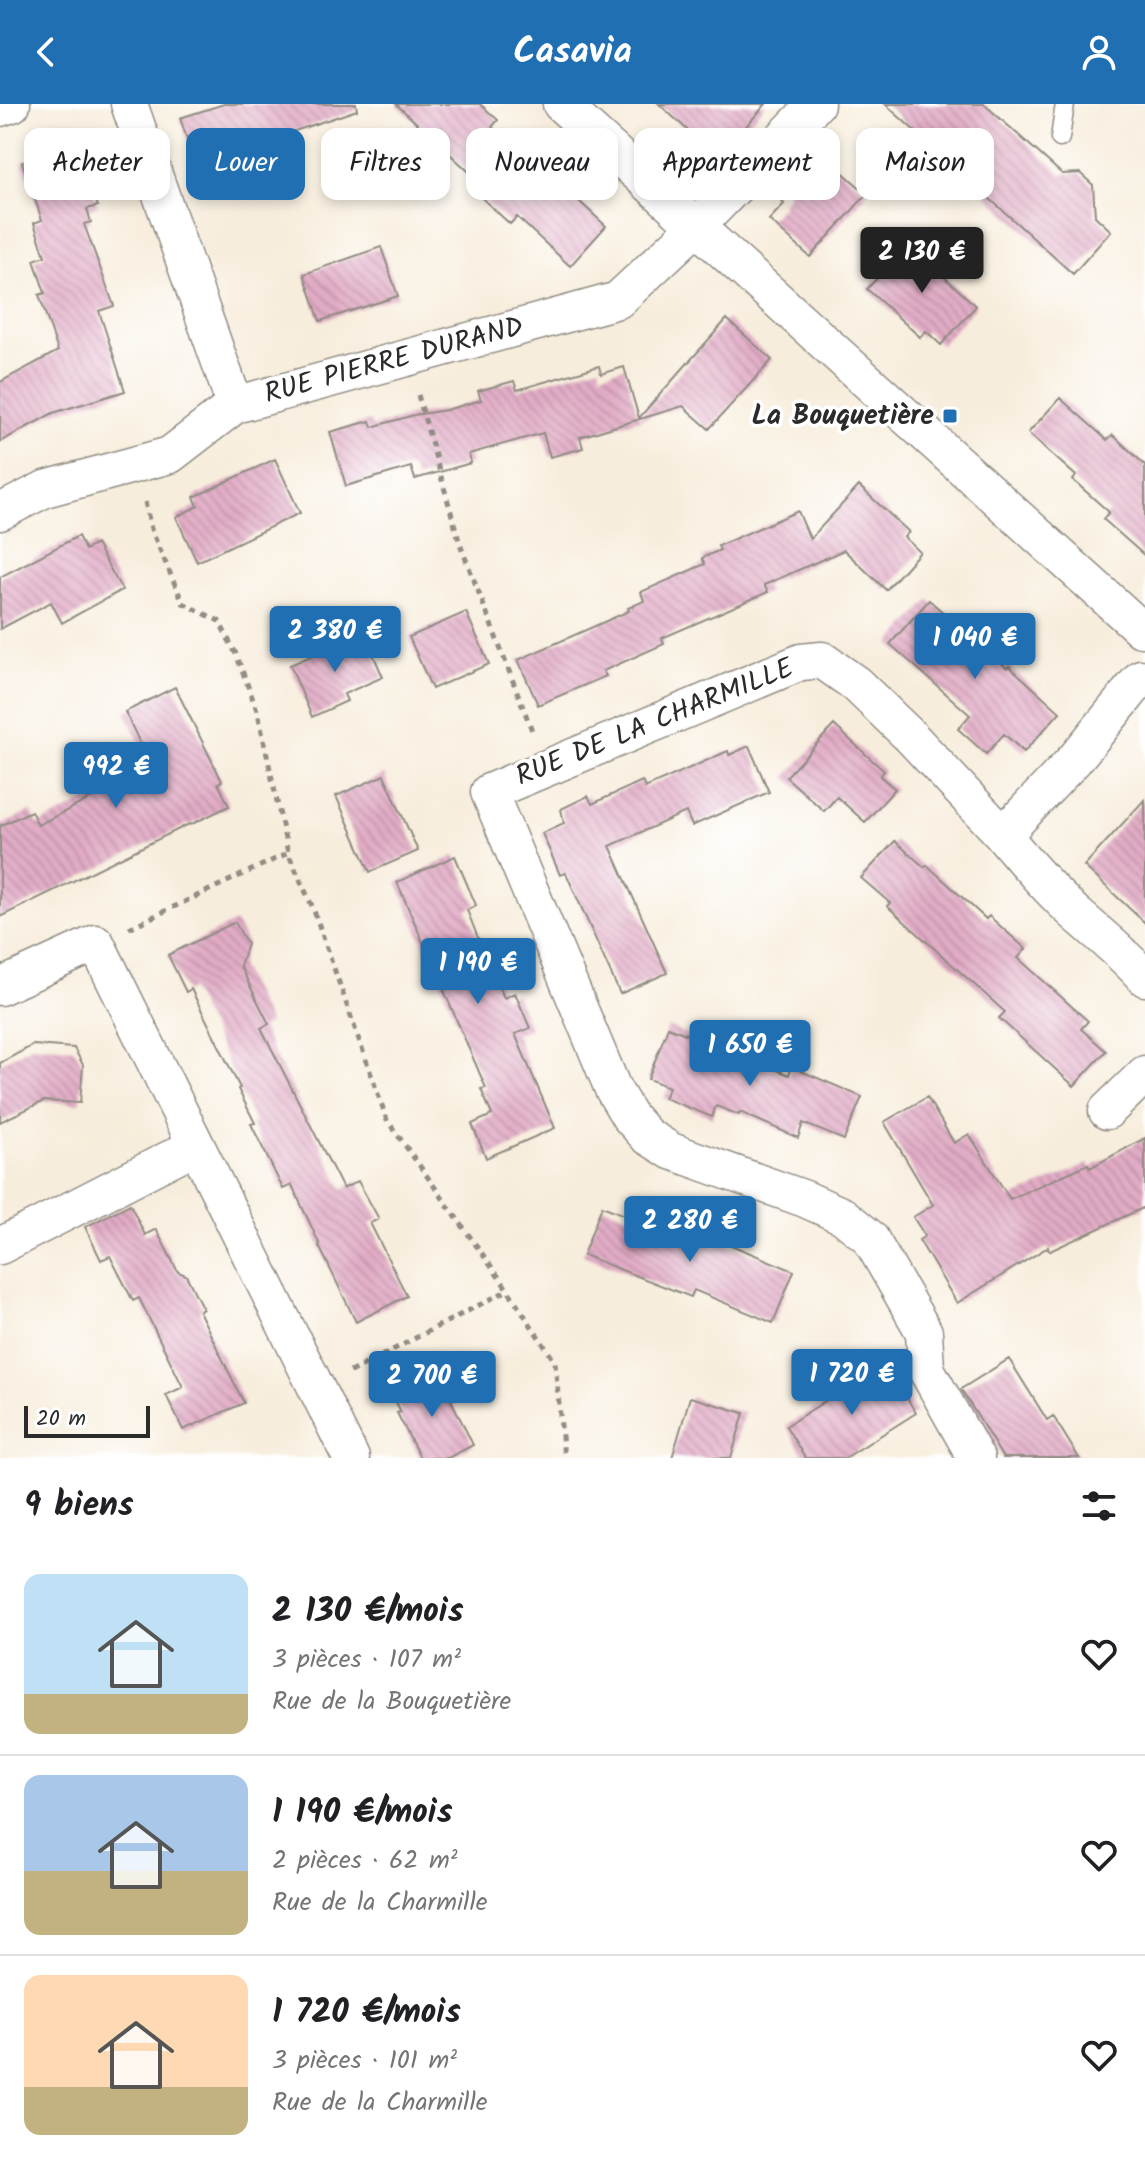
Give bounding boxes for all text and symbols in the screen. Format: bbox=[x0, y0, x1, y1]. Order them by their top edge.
text: Casavia bbox=[513, 24, 632, 81]
icon: back bbox=[24, 30, 68, 74]
icon: person bbox=[1077, 30, 1121, 74]
chip: Acheter bbox=[24, 128, 170, 200]
chip: Louer bbox=[186, 128, 305, 200]
chip: Filtres bbox=[321, 128, 450, 200]
chip: Nouveau bbox=[466, 128, 618, 200]
chip: Appartement bbox=[634, 128, 840, 200]
chip: Maison bbox=[856, 128, 994, 200]
pin: 2 130 € bbox=[848, 227, 996, 295]
text: 2 130 € bbox=[878, 232, 966, 274]
street label: RUE PIERRE DURAND bbox=[259, 305, 529, 417]
place label: La Bouquetière bbox=[752, 394, 934, 439]
marker: La Bouquetière bbox=[941, 407, 959, 425]
pin: 2 380 € bbox=[261, 606, 409, 674]
text: 2 380 € bbox=[288, 611, 382, 653]
pin: 1 040 € bbox=[901, 613, 1049, 681]
text: 1 040 € bbox=[932, 618, 1018, 660]
street label: RUE DE LA CHARMILLE bbox=[509, 646, 801, 799]
pin: 992 € bbox=[60, 742, 172, 810]
text: 992 € bbox=[82, 747, 150, 789]
pin: 1 190 € bbox=[404, 938, 552, 1006]
text: 1 190 € bbox=[439, 943, 517, 985]
pin: 1 650 € bbox=[676, 1020, 824, 1088]
text: 1 650 € bbox=[708, 1025, 792, 1067]
pin: 2 280 € bbox=[616, 1196, 764, 1264]
text: 2 280 € bbox=[642, 1201, 738, 1243]
pin: 1 720 € bbox=[778, 1349, 926, 1417]
pin: 2 700 € bbox=[358, 1351, 506, 1419]
text: 1 720 € bbox=[809, 1354, 895, 1396]
text: 2 700 € bbox=[387, 1356, 477, 1398]
scale bar bbox=[24, 1402, 150, 1438]
text: 20 m bbox=[36, 1402, 86, 1437]
text: 9 biens bbox=[24, 1479, 134, 1533]
icon: filters bbox=[1077, 1484, 1121, 1528]
text: 2 130 €/mois bbox=[272, 1585, 464, 1639]
icon: home bbox=[88, 1606, 184, 1702]
icon: heart bbox=[1077, 1632, 1121, 1676]
text: 3 pièces · 107 m² bbox=[272, 1639, 461, 1681]
text: Rue de la Bouquetière bbox=[272, 1681, 511, 1723]
text: 1 190 €/mois bbox=[272, 1786, 453, 1840]
icon: home bbox=[88, 1807, 184, 1903]
icon: heart bbox=[1077, 1833, 1121, 1877]
text: 2 pièces · 62 m² bbox=[272, 1840, 458, 1882]
text: Rue de la Charmille bbox=[272, 1882, 488, 1924]
text: 1 720 €/mois bbox=[272, 1986, 461, 2040]
icon: home bbox=[88, 2007, 184, 2103]
icon: heart bbox=[1077, 2033, 1121, 2077]
text: 3 pièces · 101 m² bbox=[272, 2040, 457, 2082]
text: Rue de la Charmille bbox=[272, 2082, 488, 2124]

